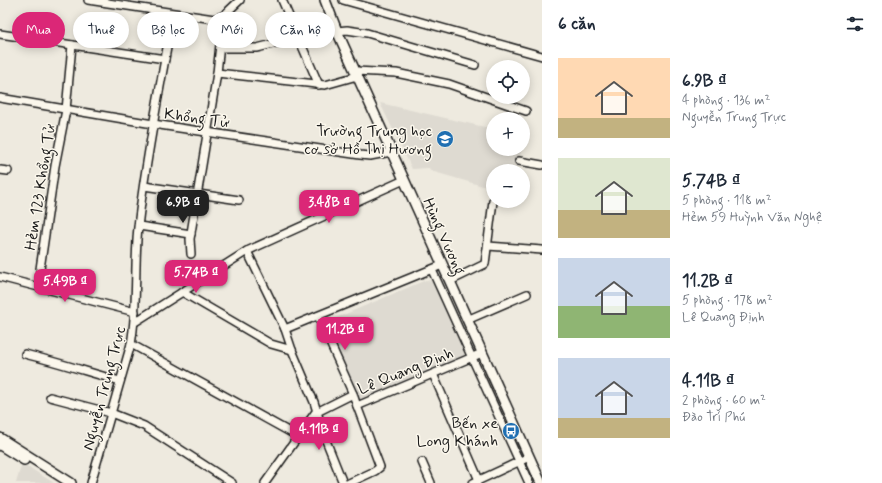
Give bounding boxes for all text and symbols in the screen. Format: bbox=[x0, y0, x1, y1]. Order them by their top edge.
chip: Mua bbox=[12, 12, 65, 48]
chip: Thuê bbox=[73, 12, 129, 48]
chip: Bộ lọc bbox=[137, 12, 199, 48]
chip: Mới bbox=[207, 12, 257, 48]
chip: Căn hộ bbox=[265, 12, 335, 48]
text: 6 căn bbox=[558, 13, 596, 35]
icon: filters bbox=[844, 13, 866, 35]
map controls bbox=[486, 60, 530, 208]
button: locate bbox=[486, 60, 530, 104]
text: 6.9B ₫ bbox=[682, 70, 727, 92]
icon: home bbox=[590, 74, 638, 122]
text: 4 phòng · 136 m² bbox=[682, 92, 770, 109]
street label: Khổng Tử bbox=[162, 103, 231, 134]
text: Nguyễn Trung Trực bbox=[682, 109, 786, 126]
button: + bbox=[486, 112, 530, 156]
place label: Trường Trung học cơ sở Hồ Thị Hương bbox=[304, 121, 432, 161]
street label: Hẻm 123 Khổng Tử bbox=[20, 122, 62, 252]
school or university icon: Trường Trung học cơ sở Hồ Thị Hương bbox=[435, 129, 455, 149]
button: − bbox=[486, 164, 530, 208]
text: 5.74B ₫ bbox=[682, 170, 740, 192]
icon: home bbox=[590, 174, 638, 222]
pin: 6.9B ₫ bbox=[150, 190, 216, 224]
pin: 3.48B ₫ bbox=[292, 190, 366, 224]
text: 5 phòng · 118 m² bbox=[682, 192, 772, 209]
text: 6.9B ₫ bbox=[166, 194, 200, 211]
text: 3.48B ₫ bbox=[308, 194, 350, 211]
street label: Hùng Vương bbox=[416, 195, 470, 279]
text: Hẻm 59 Huỳnh Văn Nghệ bbox=[682, 209, 822, 226]
pin: 5.74B ₫ bbox=[159, 260, 233, 294]
text: 5.74B ₫ bbox=[174, 264, 218, 281]
pin: 5.49B ₫ bbox=[28, 269, 102, 303]
text: 11.2B ₫ bbox=[682, 270, 733, 292]
text: 5.49B ₫ bbox=[43, 273, 87, 290]
icon: home bbox=[590, 274, 638, 322]
text: 5 phòng · 178 m² bbox=[682, 292, 773, 309]
text: Lê Quang Định bbox=[682, 309, 765, 326]
pin: 11.2B ₫ bbox=[308, 317, 382, 351]
text: 11.2B ₫ bbox=[326, 321, 364, 338]
street label: Nguyễn Trung Trực bbox=[78, 323, 132, 453]
street label: Lê Quang Định bbox=[355, 343, 457, 401]
text: 4.11B ₫ bbox=[682, 370, 734, 392]
icon: home bbox=[590, 374, 638, 422]
text: 2 phòng · 60 m² bbox=[682, 392, 766, 409]
text: Đào Trí Phú bbox=[682, 409, 745, 426]
place label: Bến xe Long Khánh bbox=[417, 413, 498, 453]
pin: 4.11B ₫ bbox=[282, 417, 356, 451]
text: 4.11B ₫ bbox=[299, 421, 339, 438]
bus stop icon: Bến xe Long Khánh bbox=[501, 421, 521, 441]

